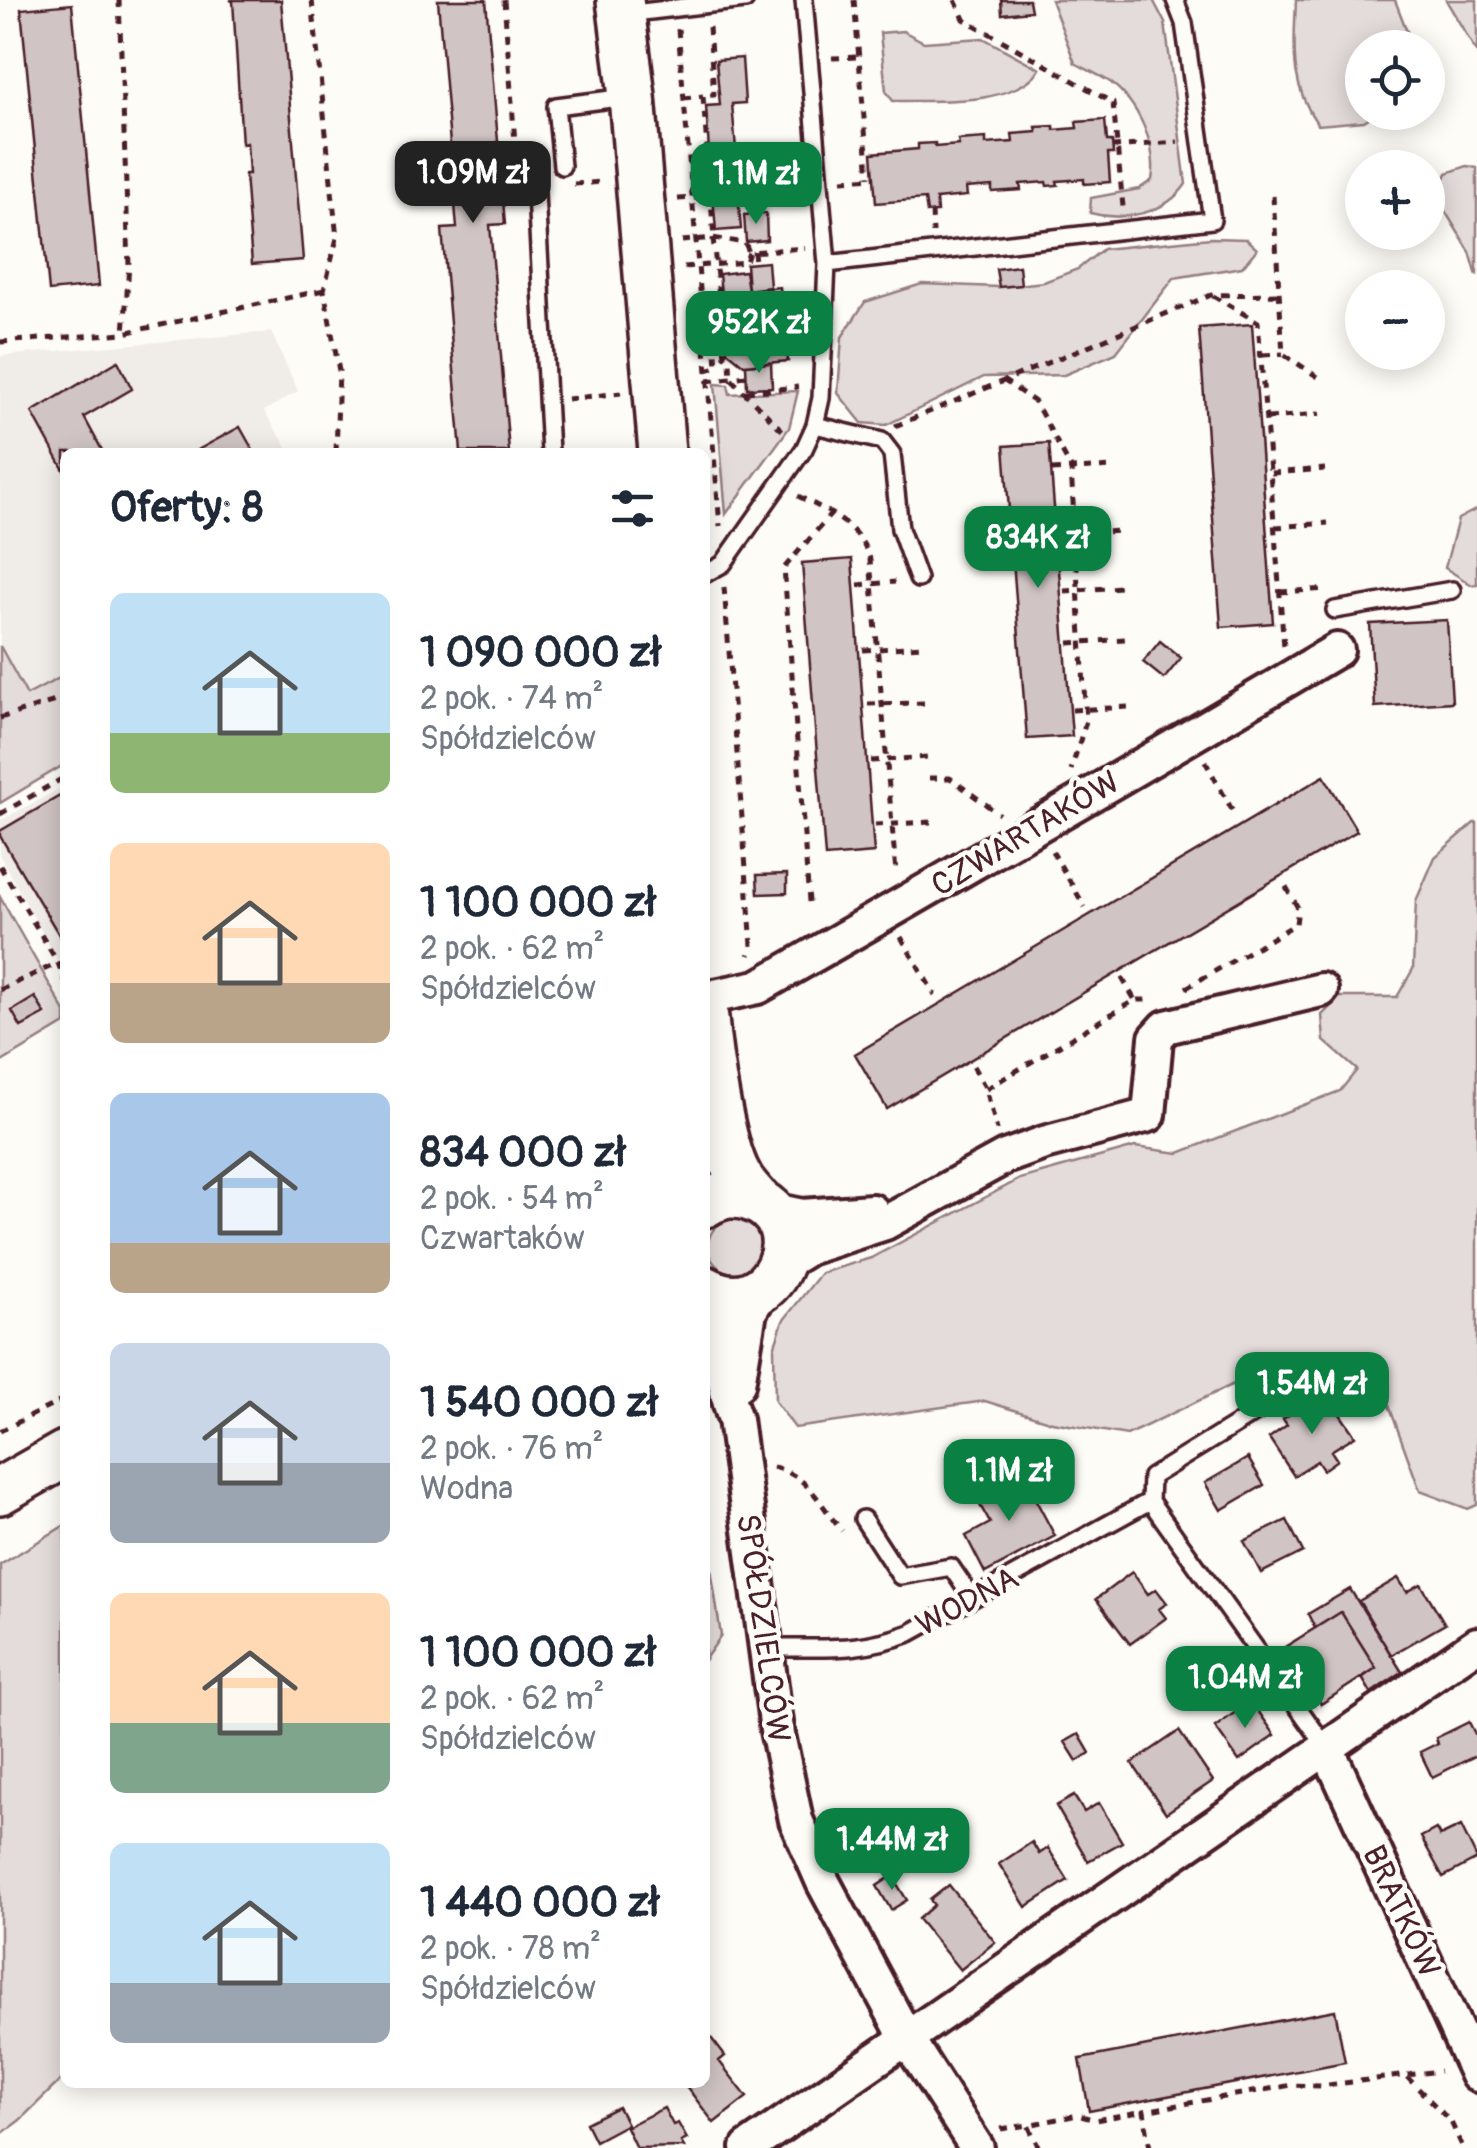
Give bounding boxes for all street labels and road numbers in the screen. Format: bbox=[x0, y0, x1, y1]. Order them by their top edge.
street label: CZWARTAKÓW bbox=[923, 760, 1127, 906]
street label: SPÓŁDZIELCÓW bbox=[727, 1511, 801, 1745]
street label: WODNA bbox=[909, 1558, 1025, 1645]
street label: BRATKÓW bbox=[1353, 1838, 1451, 1984]

